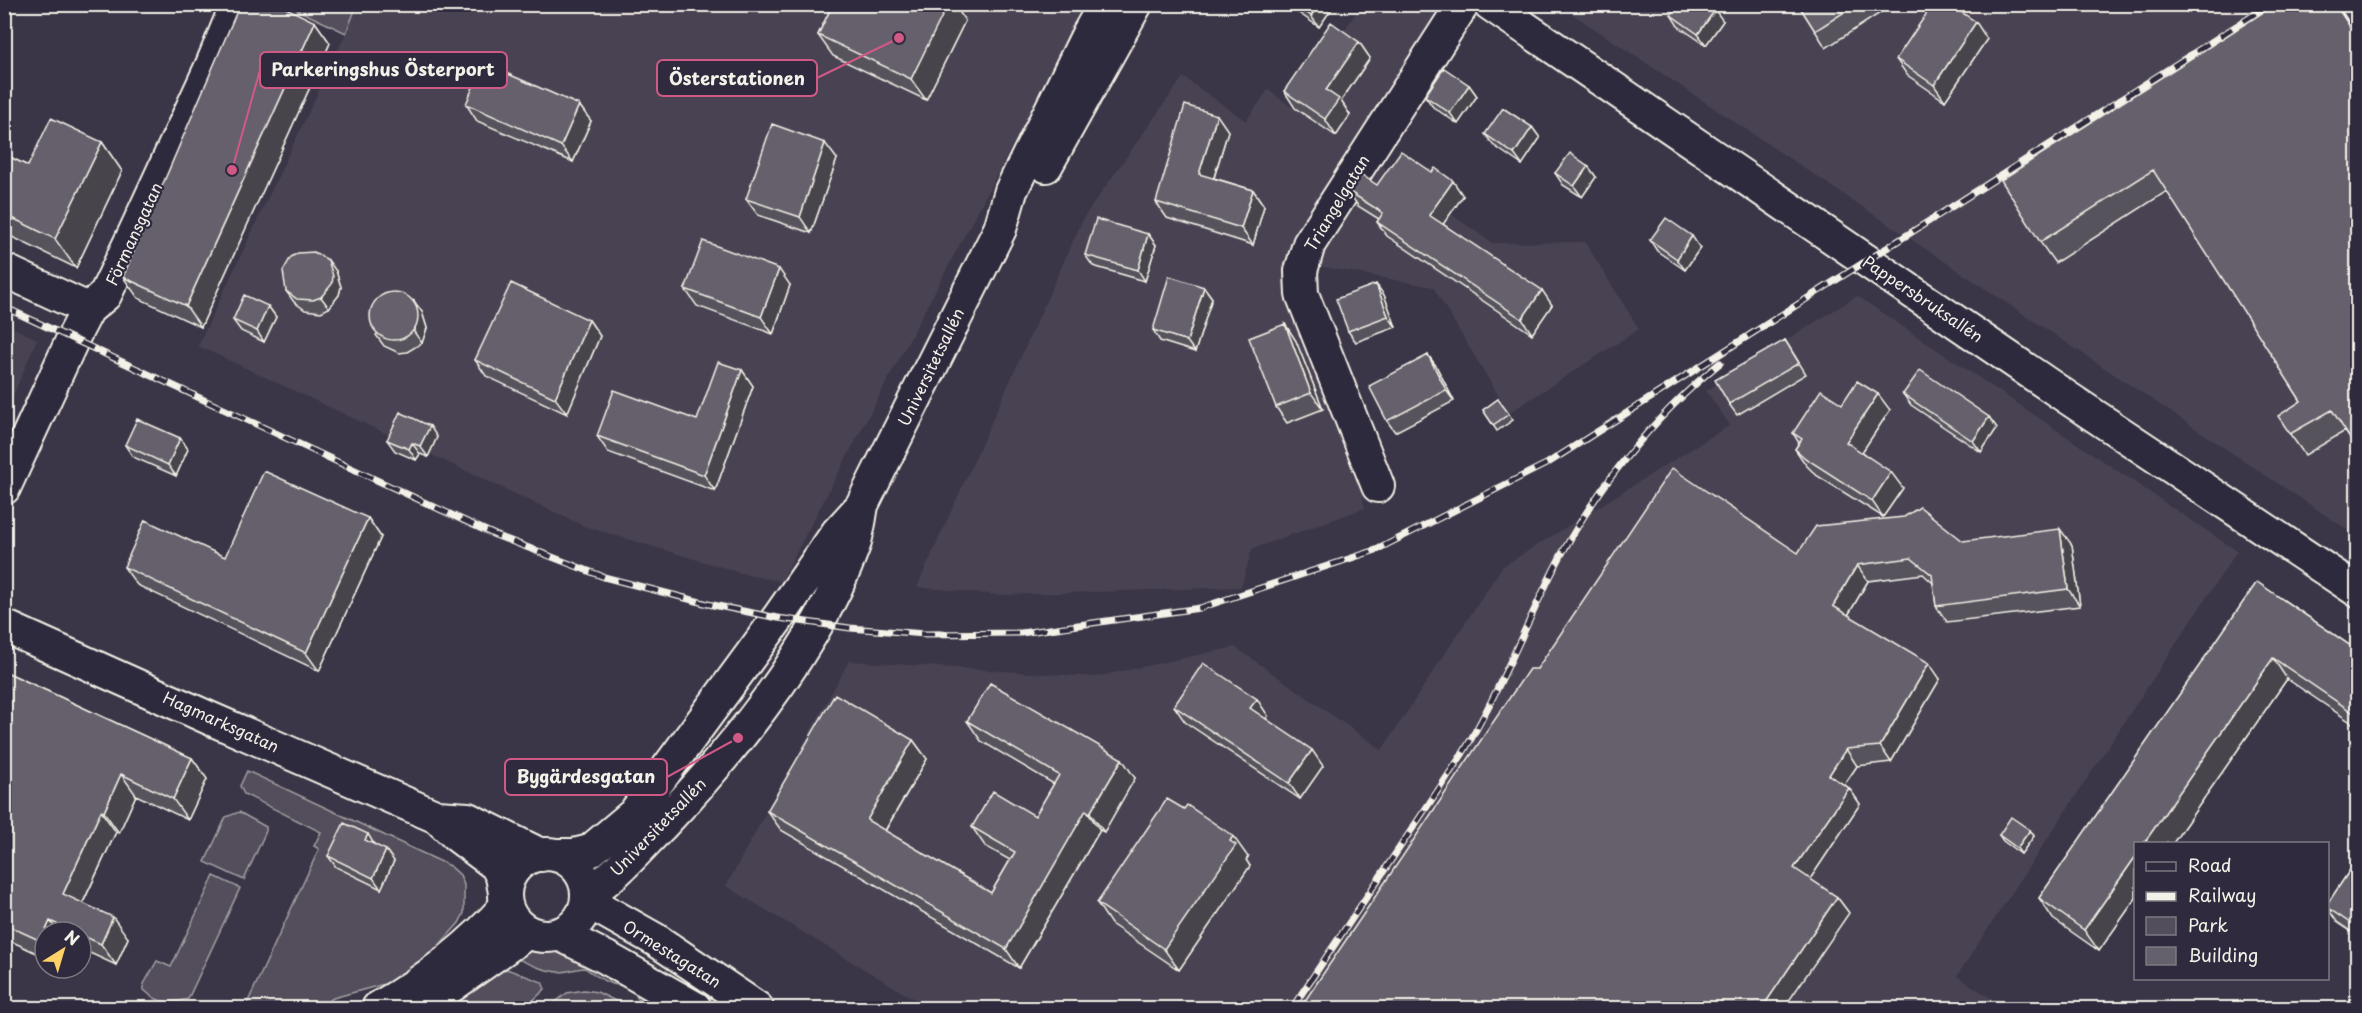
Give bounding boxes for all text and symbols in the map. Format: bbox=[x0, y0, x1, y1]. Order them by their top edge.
callout: Parkeringshus Österport bbox=[260, 52, 507, 88]
text: Parkeringshus Österport bbox=[271, 55, 495, 82]
callout: Österstationen bbox=[657, 60, 817, 96]
text: Österstationen bbox=[669, 64, 805, 91]
street label: Triangelgatan bbox=[1298, 150, 1374, 255]
street label: Förmansgatan bbox=[99, 178, 167, 289]
street label: Pappersbruksallén bbox=[1859, 249, 1989, 347]
street label: Universitetsallén bbox=[891, 303, 969, 430]
street label: Hagmarksgatan bbox=[159, 685, 283, 757]
callout: Bygärdesgatan bbox=[505, 759, 667, 795]
text: Bygärdesgatan bbox=[517, 762, 655, 789]
street label: Universitetsallén bbox=[604, 772, 711, 881]
legend bbox=[2134, 842, 2329, 980]
text: Road bbox=[2188, 851, 2232, 878]
text: Railway bbox=[2188, 881, 2256, 908]
text: Park bbox=[2188, 911, 2228, 938]
street label: Ormestagatan bbox=[619, 913, 726, 993]
north arrow bbox=[33, 920, 93, 980]
text: N bbox=[60, 924, 85, 951]
text: Building bbox=[2188, 941, 2258, 968]

